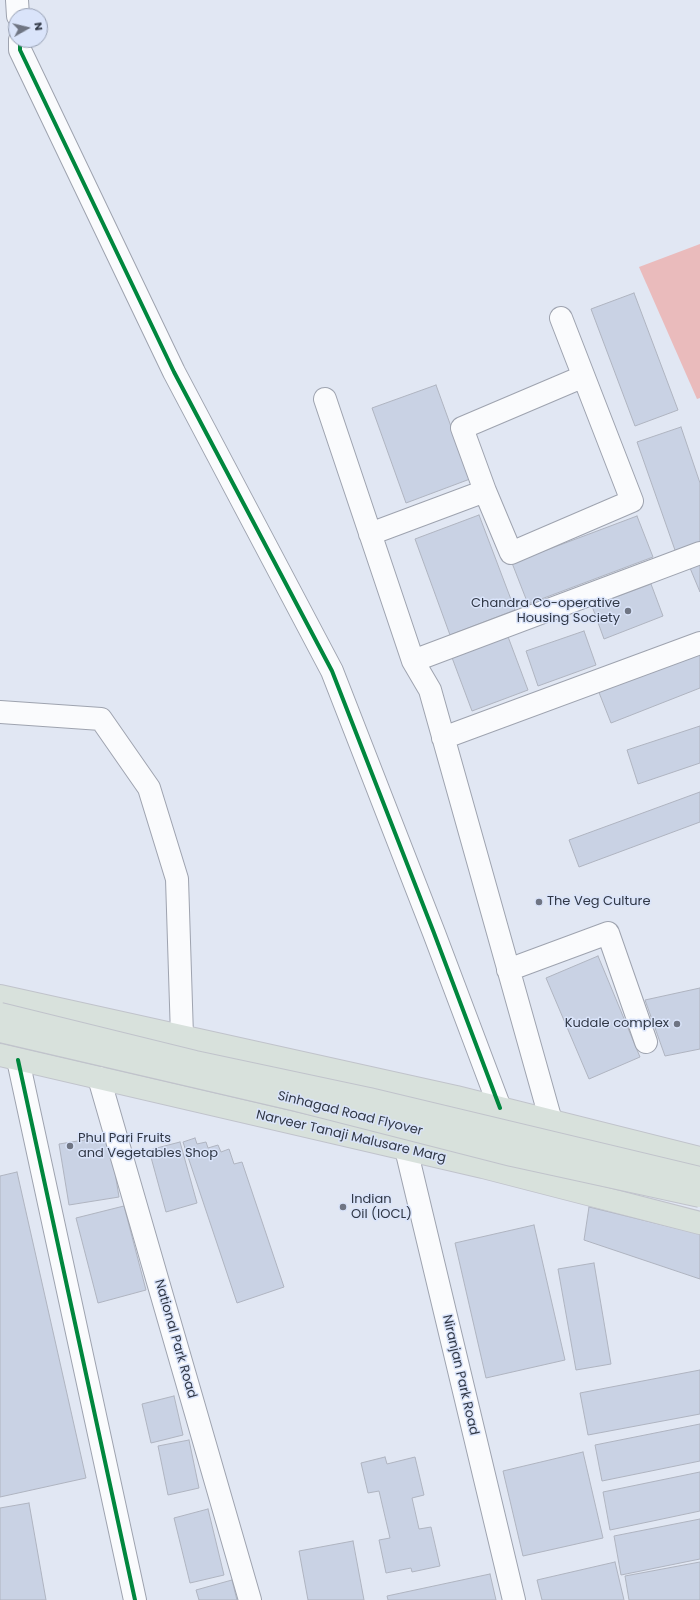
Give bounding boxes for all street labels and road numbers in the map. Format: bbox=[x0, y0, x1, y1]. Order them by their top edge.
street label: Sinhagad Road Flyover bbox=[276, 1088, 424, 1140]
street label: Narveer Tanaji Malusare Marg bbox=[255, 1108, 447, 1166]
street label: National Park Road bbox=[151, 1278, 199, 1400]
street label: Niranjan Park Road bbox=[439, 1313, 481, 1437]

